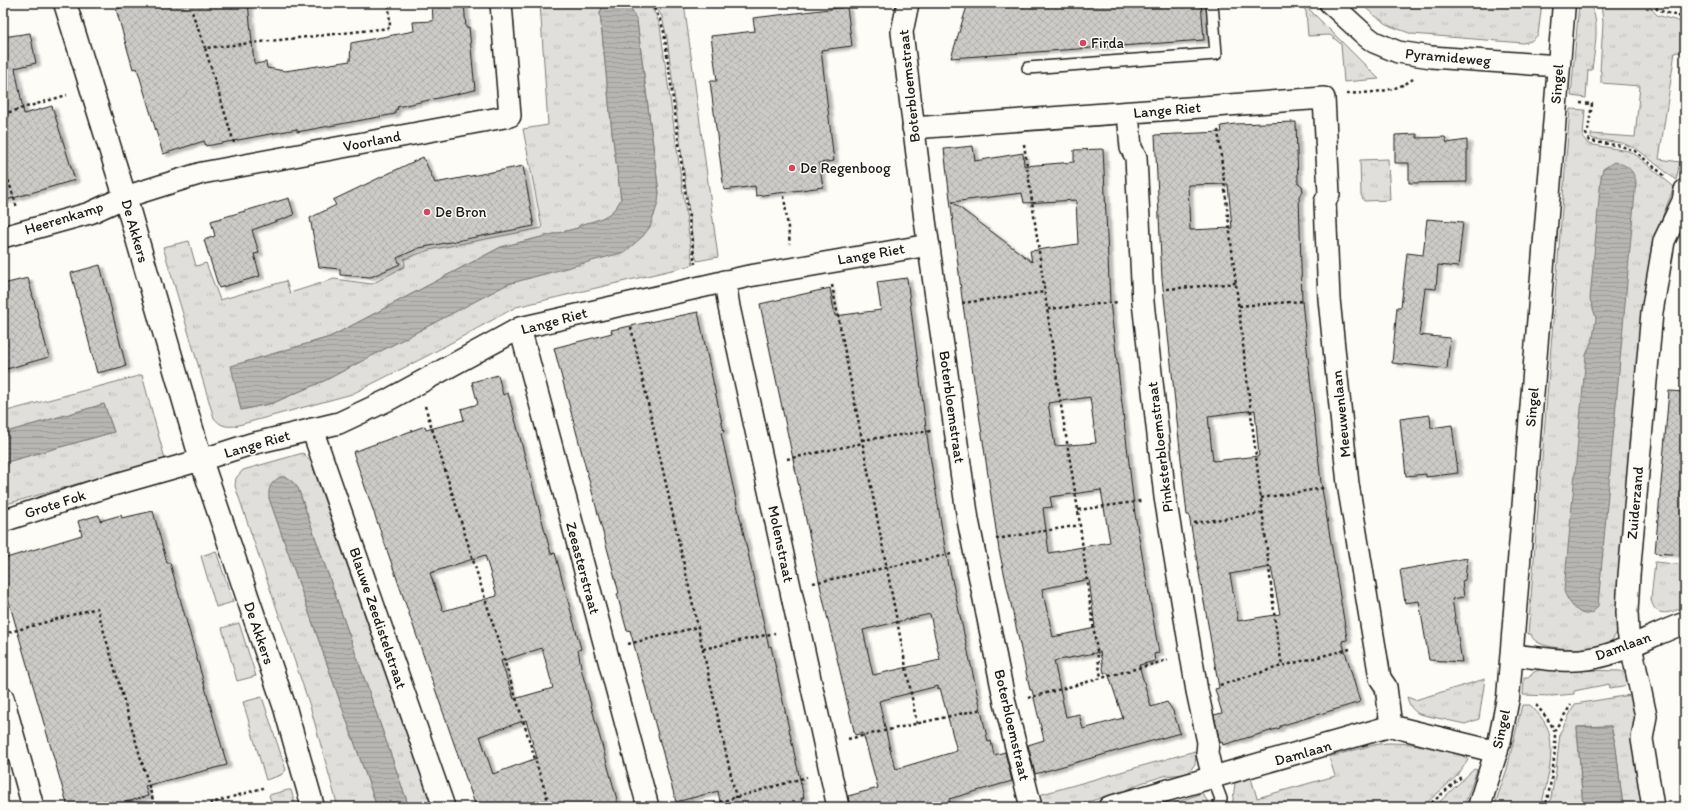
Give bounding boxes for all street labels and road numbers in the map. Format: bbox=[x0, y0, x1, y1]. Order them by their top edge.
street label: Boterbloemstraat bbox=[894, 28, 924, 143]
street label: Pyramideweg bbox=[1404, 44, 1492, 70]
street label: Singel bbox=[1547, 63, 1567, 104]
street label: Lange Riet bbox=[1132, 98, 1202, 122]
street label: Voorland bbox=[342, 126, 403, 155]
street label: Heerenkamp bbox=[22, 197, 106, 239]
street label: De Akkers bbox=[117, 197, 153, 265]
street label: Lange Riet bbox=[836, 239, 906, 269]
street label: Lange Riet bbox=[519, 303, 589, 338]
street label: Boterbloemstraat bbox=[935, 350, 969, 465]
street label: Meeuwenlaan bbox=[1327, 369, 1355, 459]
street label: Pinksterbloemstraat bbox=[1143, 380, 1177, 513]
street label: Singel bbox=[1521, 386, 1543, 428]
street label: Lange Riet bbox=[222, 426, 292, 462]
street label: Zuiderzand bbox=[1623, 466, 1647, 540]
street label: Grote Fok bbox=[22, 486, 88, 522]
street label: Molenstraat bbox=[764, 504, 798, 584]
street label: Zeeasterstraat bbox=[562, 520, 604, 617]
street label: Blauwe Zeedistelstraat bbox=[345, 545, 411, 691]
street label: De Akkers bbox=[240, 599, 278, 667]
street label: Damlaan bbox=[1593, 627, 1654, 664]
street label: Boterbloemstraat bbox=[990, 668, 1034, 783]
street label: Singel bbox=[1488, 707, 1514, 750]
street label: Damlaan bbox=[1273, 736, 1334, 770]

